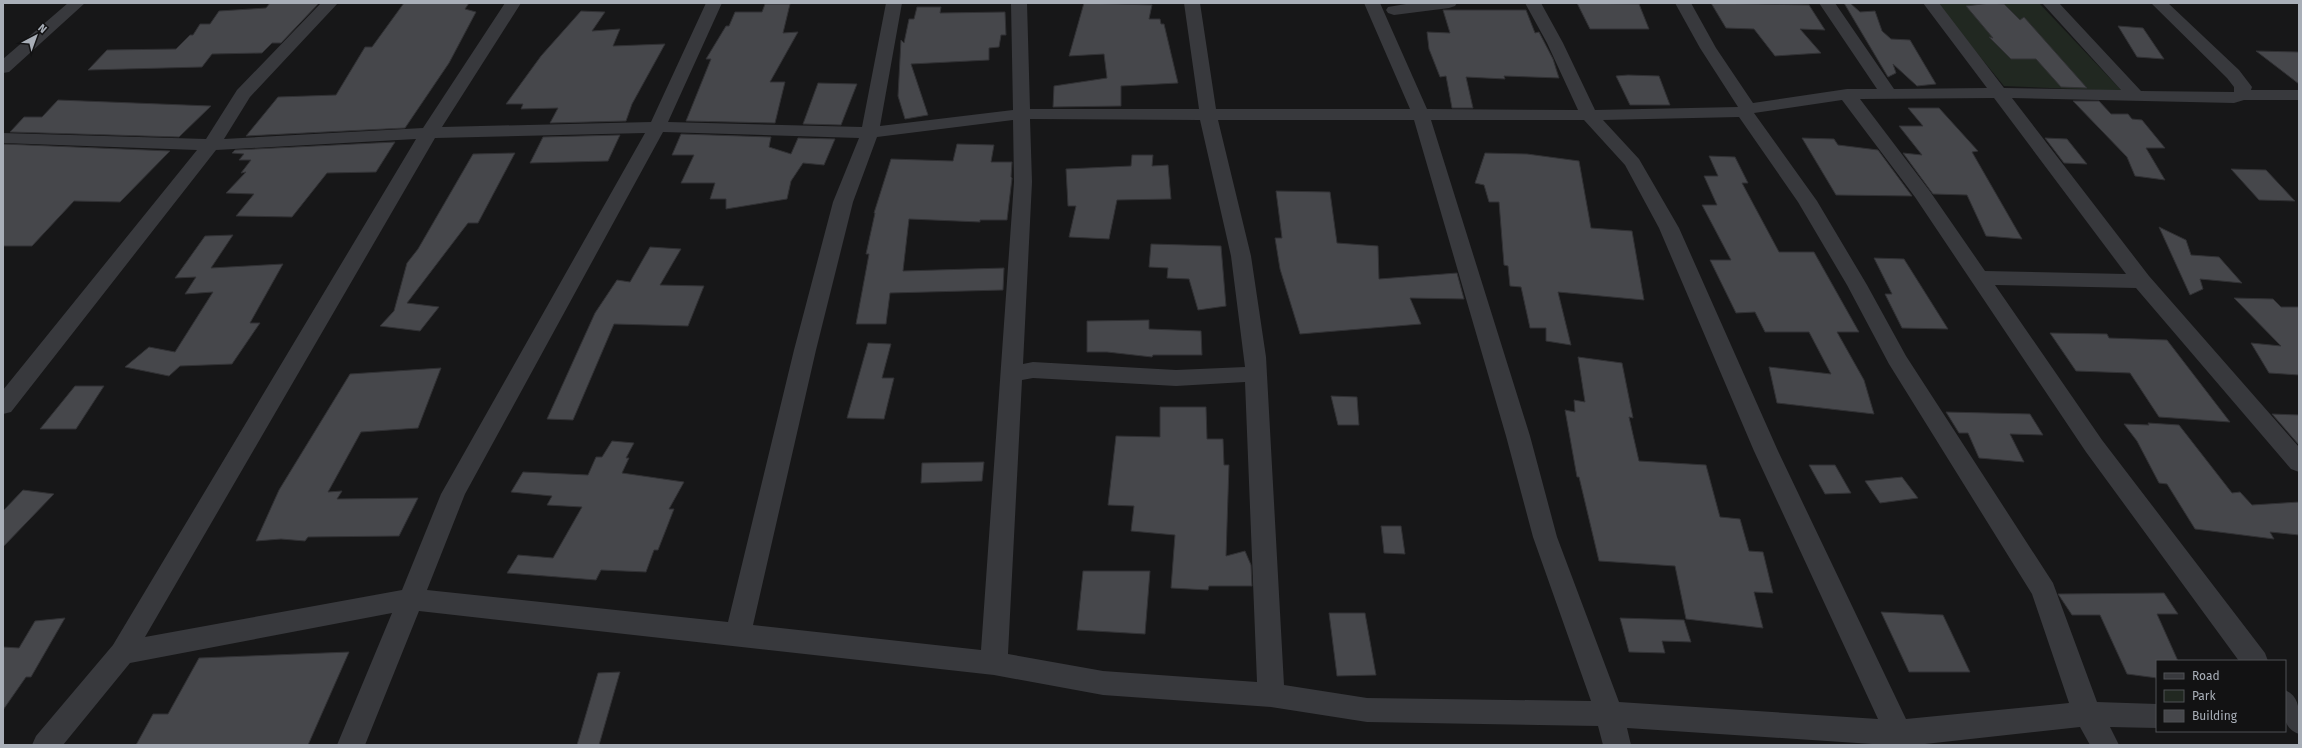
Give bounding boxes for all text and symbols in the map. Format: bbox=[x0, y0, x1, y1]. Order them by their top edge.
north arrow bbox=[16, 16, 56, 56]
text: N bbox=[35, 22, 49, 36]
legend bbox=[2156, 660, 2286, 732]
text: Road bbox=[2192, 669, 2220, 683]
text: Park bbox=[2192, 689, 2216, 703]
text: Building bbox=[2192, 709, 2238, 723]

